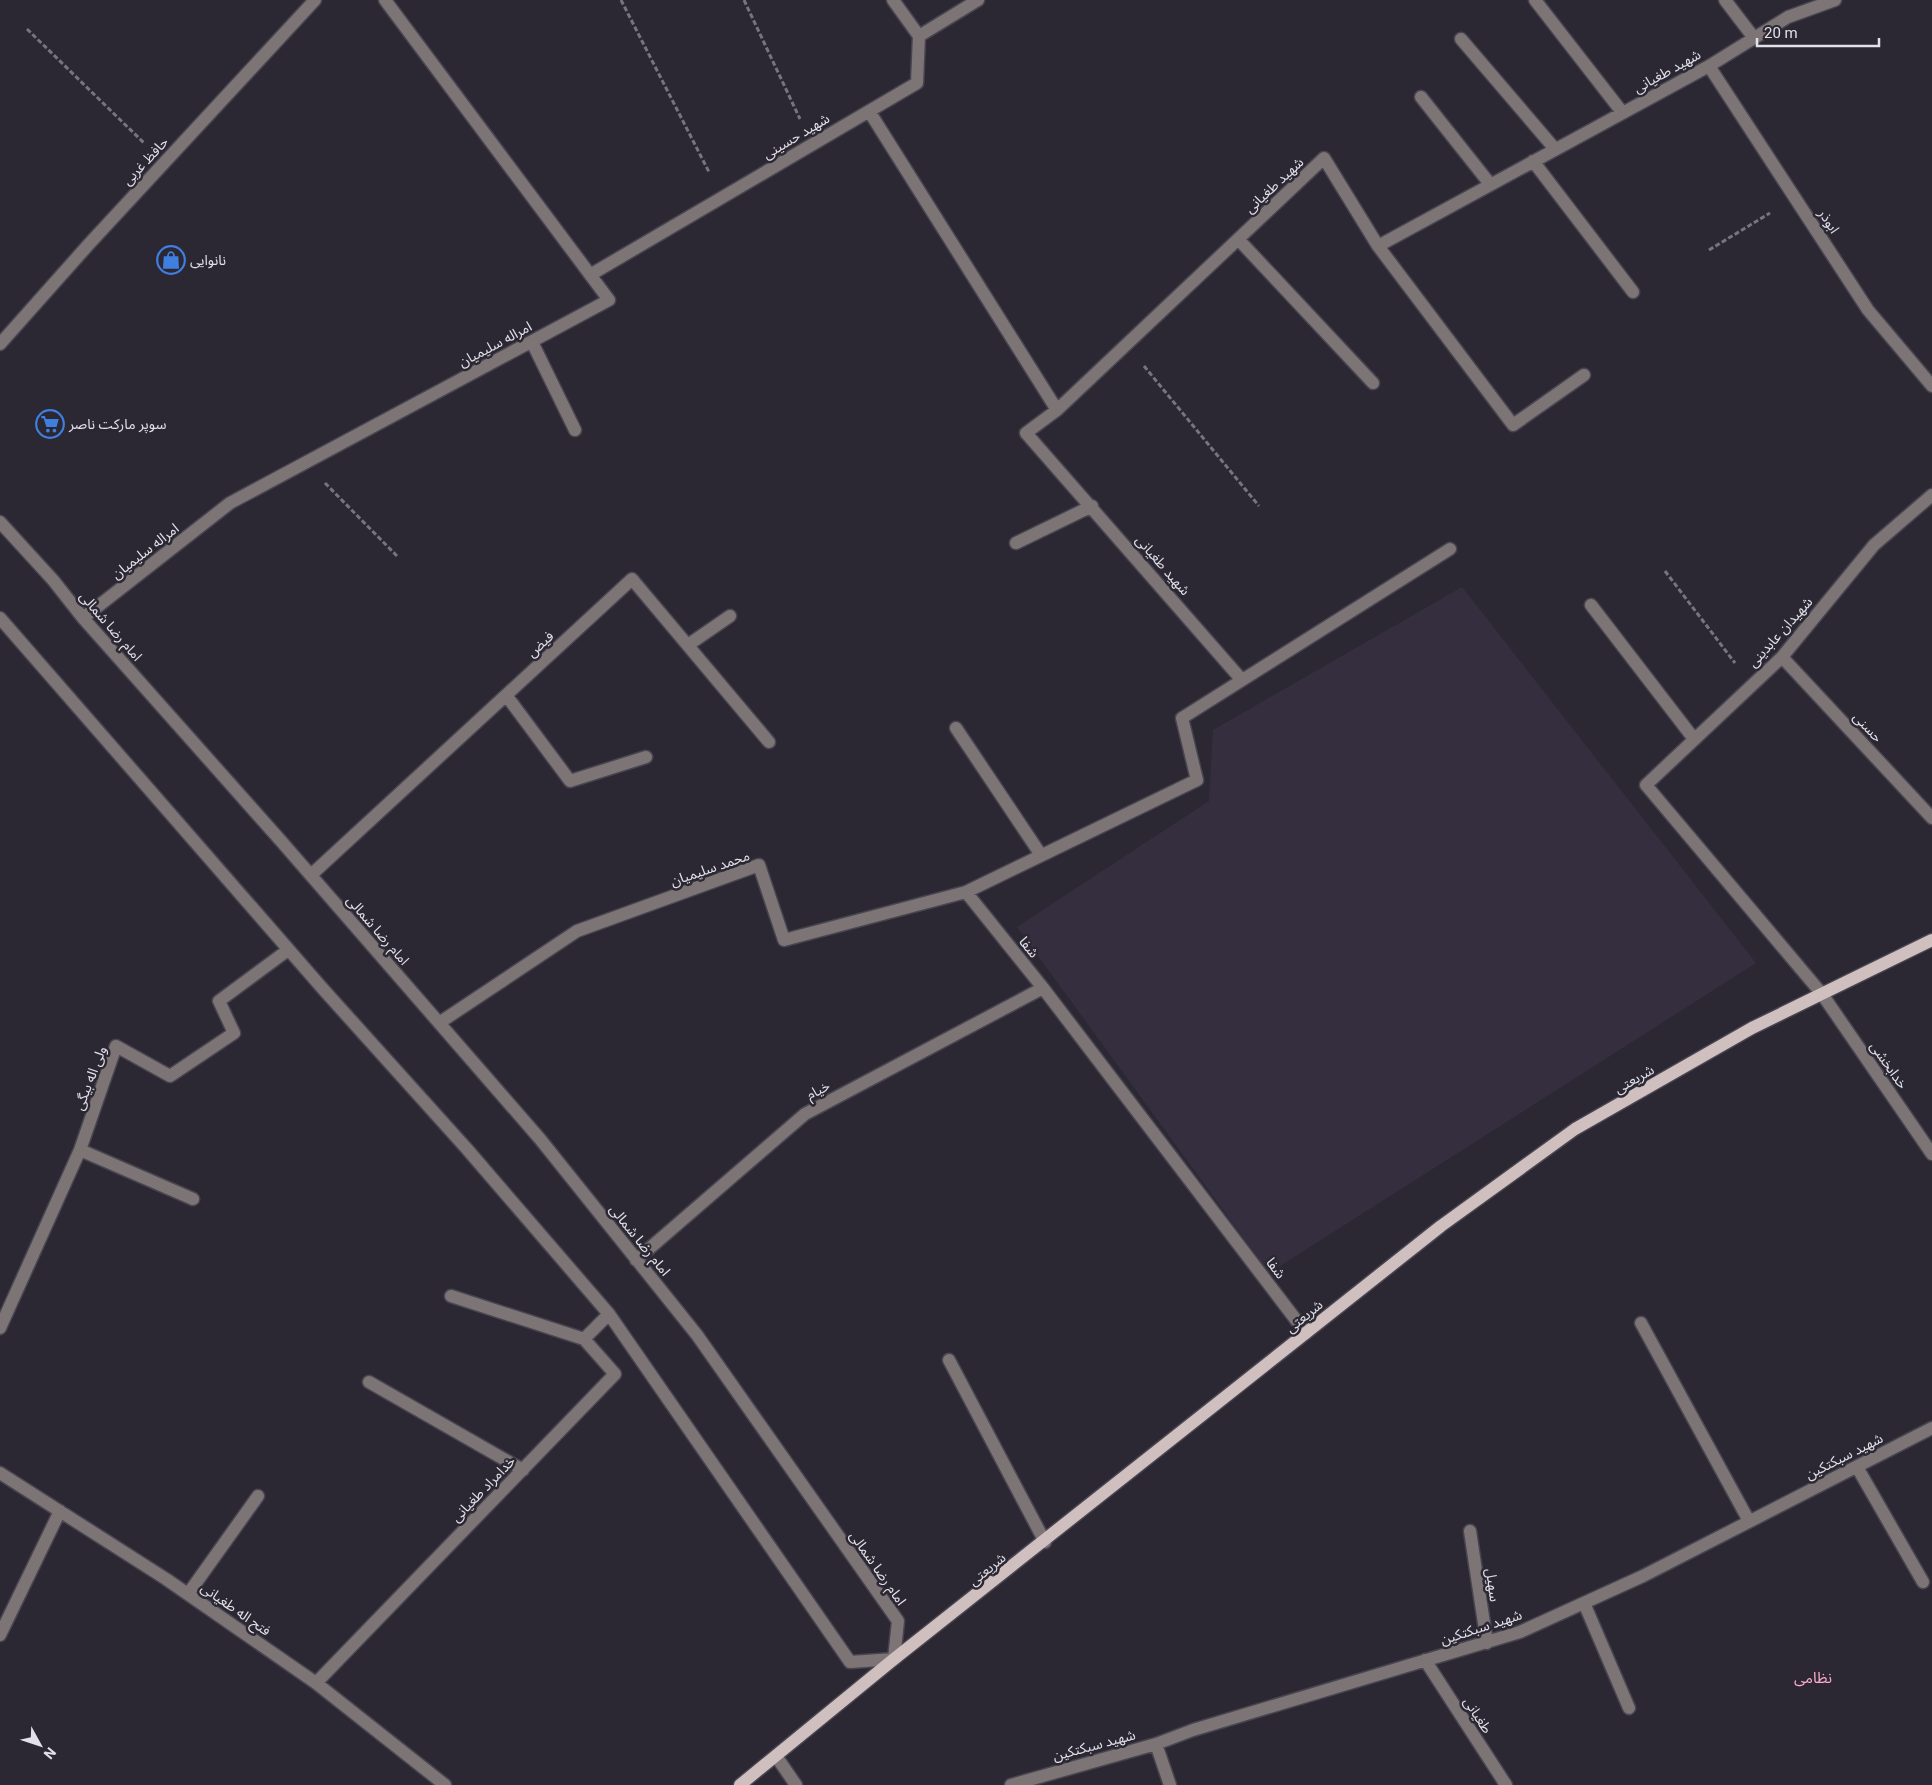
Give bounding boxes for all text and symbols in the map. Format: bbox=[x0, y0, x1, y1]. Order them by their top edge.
scale bar bbox=[1757, 15, 1880, 47]
text: 20 m bbox=[1764, 24, 1798, 42]
street label: شهید طغیانی bbox=[1631, 46, 1704, 97]
street label: شهید حسینی bbox=[760, 110, 833, 163]
street label: حافظ غربی bbox=[119, 134, 172, 189]
street label: شهید طغیانی bbox=[1241, 154, 1307, 217]
street label: ابوذر bbox=[1814, 205, 1843, 237]
shop icon: نانوایی bbox=[156, 245, 186, 275]
place label: نانوایی bbox=[190, 252, 226, 269]
street label: امراله سلیمیان bbox=[456, 318, 535, 371]
supermarket icon: سوپر مارکت ناصر bbox=[35, 409, 65, 439]
place label: سوپر مارکت ناصر bbox=[68, 416, 166, 434]
street label: امراله سلیمیان bbox=[108, 520, 182, 583]
street label: شهید طغیانی bbox=[1132, 532, 1193, 599]
street label: امام رضا شمالی bbox=[74, 588, 146, 666]
street label: شهیدان عابدینی bbox=[1744, 594, 1816, 671]
street label: فیض bbox=[523, 628, 557, 661]
street label: حسنی bbox=[1849, 709, 1886, 746]
street label: محمد سلیمیان bbox=[668, 847, 752, 890]
street label: امام رضا شمالی bbox=[341, 892, 413, 970]
street label: شفا bbox=[1016, 933, 1042, 961]
street label: خدابخشی bbox=[1866, 1038, 1911, 1092]
street label: ولی اله بیگی bbox=[70, 1044, 110, 1113]
street label: شریعتی bbox=[1611, 1061, 1657, 1098]
street label: خیام bbox=[804, 1077, 834, 1105]
street label: امام رضا شمالی bbox=[604, 1201, 674, 1281]
street label: شفا bbox=[1263, 1254, 1289, 1282]
street label: شریعتی bbox=[1282, 1296, 1326, 1337]
street label: شهید سبکتکین bbox=[1803, 1430, 1886, 1483]
street label: خدامراد طغیانی bbox=[448, 1453, 519, 1526]
street label: امام رضا شمالی bbox=[844, 1528, 910, 1610]
street label: شریعتی bbox=[965, 1549, 1009, 1590]
street label: سهیل bbox=[1482, 1567, 1503, 1603]
street label: فتح اله طغیانی bbox=[196, 1579, 274, 1641]
street label: شهید سبکتکین bbox=[1438, 1606, 1524, 1649]
district label: نظامی bbox=[1794, 1669, 1832, 1687]
street label: طغیانی bbox=[1460, 1694, 1496, 1737]
north arrow bbox=[15, 1720, 65, 1770]
street label: شهید سبکتکین bbox=[1051, 1726, 1137, 1765]
text: N bbox=[41, 1744, 59, 1762]

